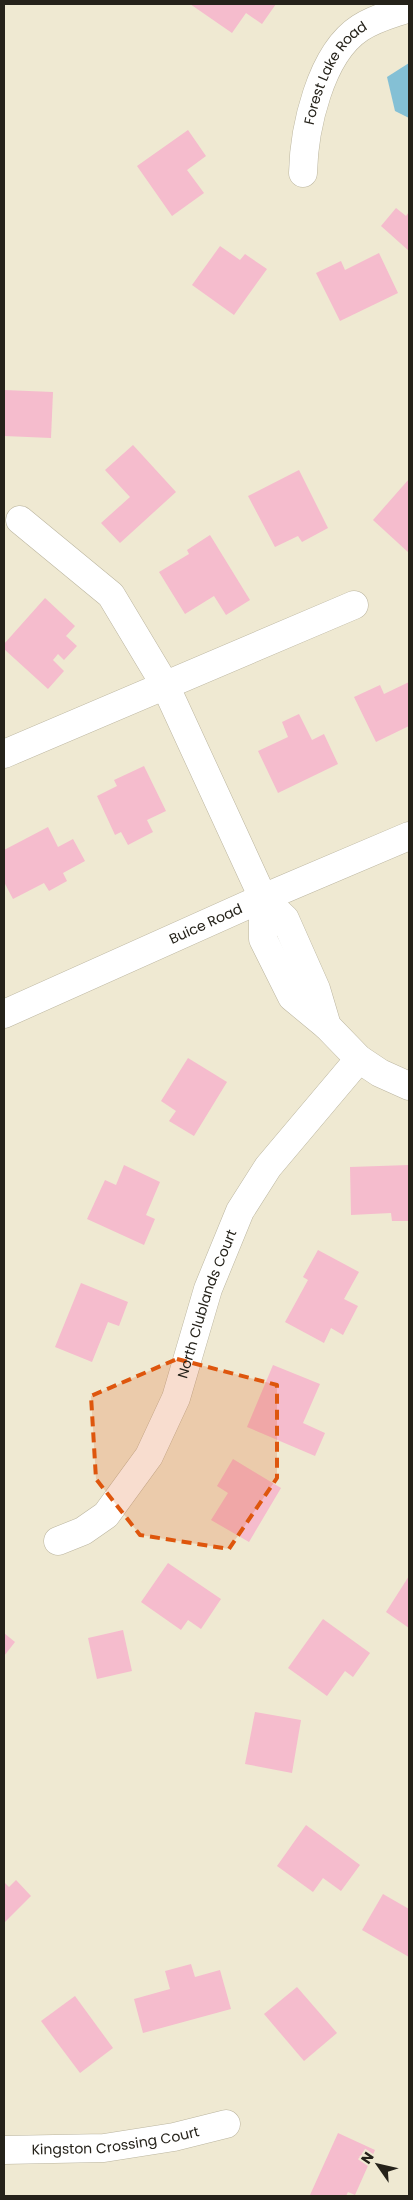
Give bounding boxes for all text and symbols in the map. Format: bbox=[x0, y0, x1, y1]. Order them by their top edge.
street label: Forest Lake Road bbox=[299, 16, 371, 126]
street label: Buice Road bbox=[166, 899, 246, 949]
street label: North Clublands Court bbox=[172, 1226, 241, 1381]
street label: Kingston Crossing Court bbox=[31, 2121, 201, 2159]
north arrow bbox=[353, 2140, 403, 2190]
text: N bbox=[356, 2148, 378, 2168]

